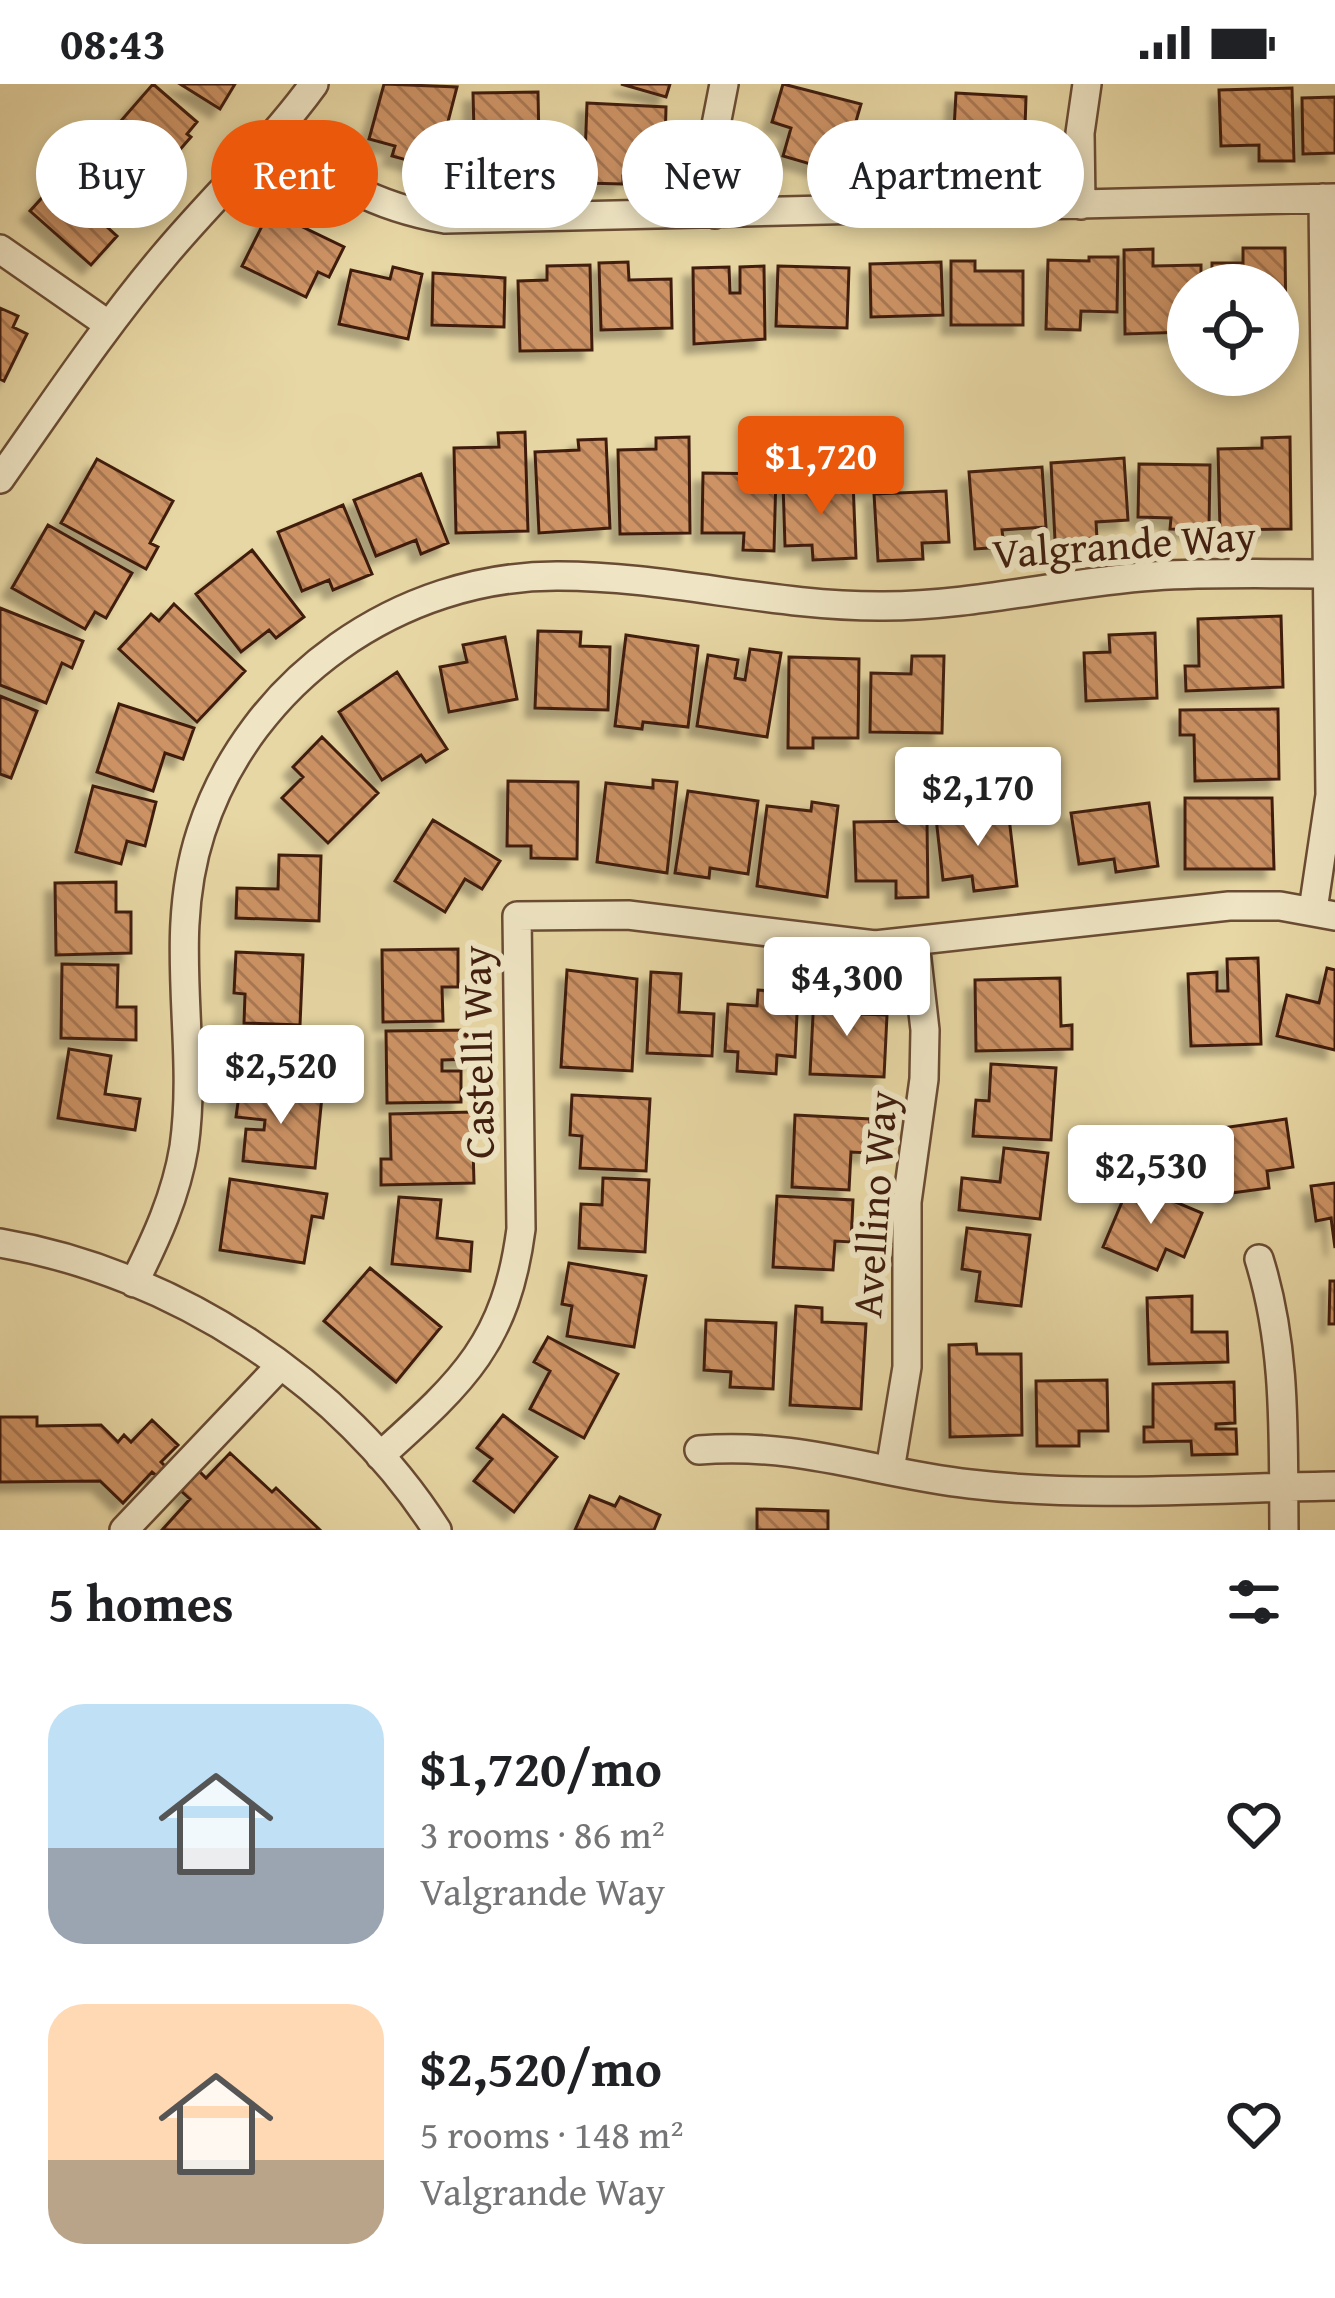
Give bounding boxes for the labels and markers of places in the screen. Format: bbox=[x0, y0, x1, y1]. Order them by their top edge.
pin: $1,720 bbox=[723, 416, 919, 518]
pin: $2,170 bbox=[880, 747, 1076, 849]
pin: $4,300 bbox=[749, 937, 945, 1039]
pin: $2,520 bbox=[183, 1025, 379, 1127]
pin: $2,530 bbox=[1053, 1125, 1249, 1227]

